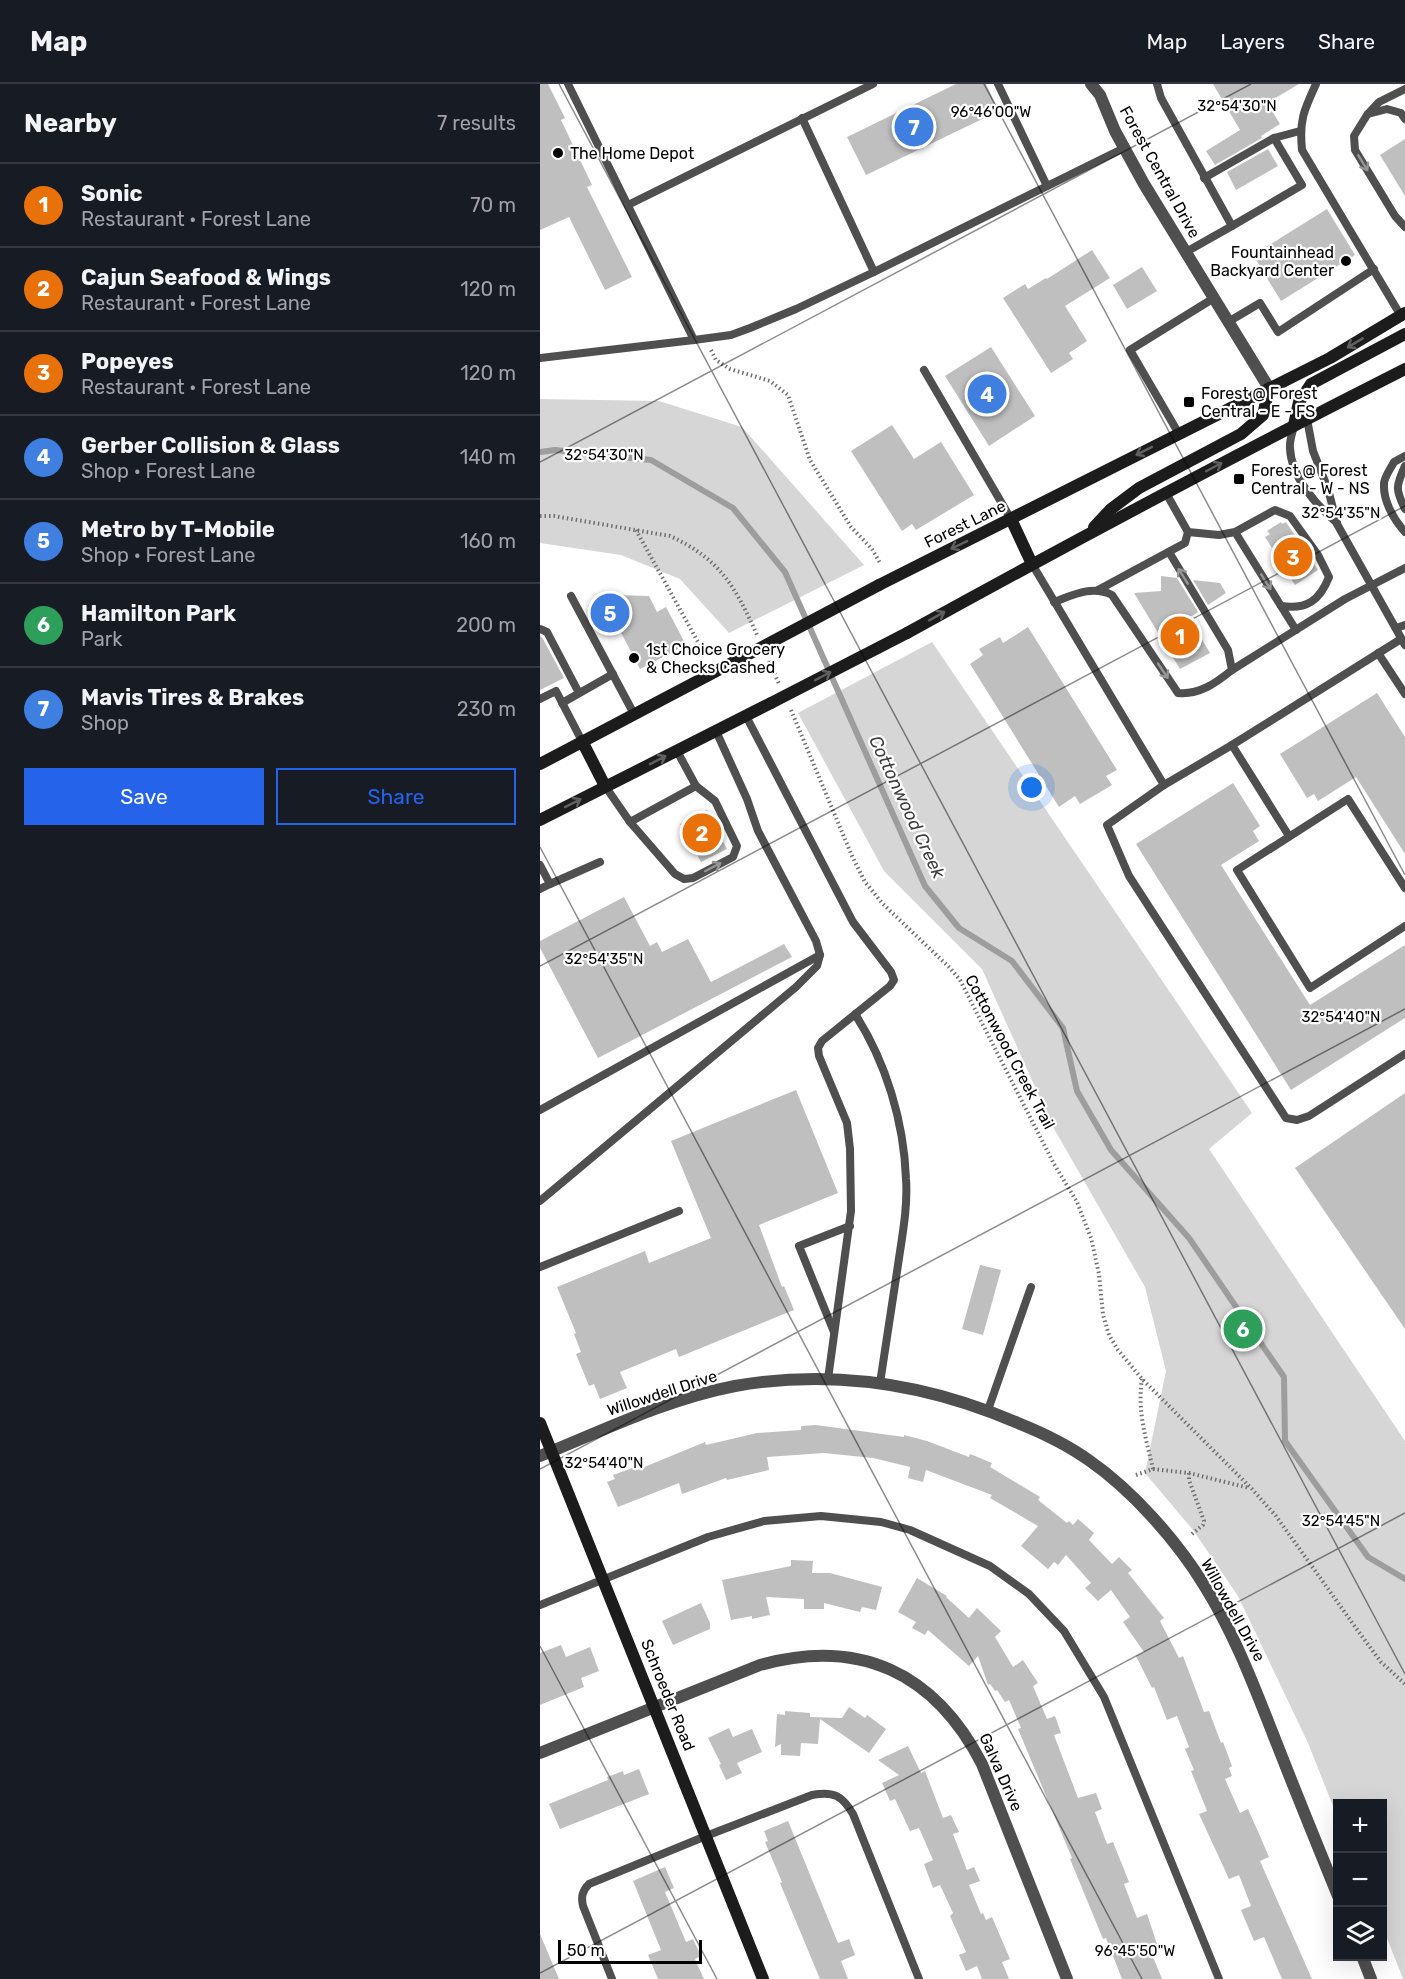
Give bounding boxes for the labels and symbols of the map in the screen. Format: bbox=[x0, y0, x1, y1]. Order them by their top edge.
text: 32°54'30"N bbox=[1197, 97, 1277, 115]
text: 96°46'00"W bbox=[951, 103, 1031, 121]
street label: Forest Central Drive bbox=[1116, 103, 1204, 241]
pin: 7 bbox=[894, 104, 934, 150]
place label: The Home Depot bbox=[570, 144, 694, 163]
marker: The Home Depot bbox=[551, 146, 565, 160]
one-way arrow bbox=[1357, 154, 1369, 171]
place label: Fountainhead Backyard Center bbox=[1210, 243, 1334, 280]
marker: Fountainhead Backyard Center bbox=[1339, 254, 1353, 268]
one-way arrow bbox=[1347, 337, 1364, 349]
pin: 4 bbox=[968, 372, 1006, 416]
place label: Forest @ Forest Central - E - FS bbox=[1201, 384, 1317, 421]
marker: Forest @ Forest Central - E - FS bbox=[1182, 395, 1196, 409]
text: 32°54'30"N bbox=[564, 446, 644, 464]
one-way arrow bbox=[1135, 446, 1153, 458]
one-way arrow bbox=[1204, 461, 1222, 473]
place label: Forest @ Forest Central - W - NS bbox=[1251, 461, 1370, 498]
marker: Forest @ Forest Central - W - NS bbox=[1232, 472, 1246, 486]
street label: Forest Lane bbox=[921, 496, 1009, 552]
text: 32°54'35"N bbox=[1302, 504, 1380, 522]
pin: 3 bbox=[1274, 534, 1312, 580]
one-way arrow bbox=[950, 540, 968, 551]
one-way arrow bbox=[1176, 568, 1188, 585]
one-way arrow bbox=[1259, 573, 1272, 590]
pin: 5 bbox=[590, 590, 630, 636]
one-way arrow bbox=[928, 610, 945, 622]
pin: 1 bbox=[1160, 614, 1200, 658]
place label: 1st Choice Grocery & Checks Cashed bbox=[646, 640, 785, 677]
marker: 1st Choice Grocery & Checks Cashed bbox=[627, 651, 641, 665]
one-way arrow bbox=[1157, 662, 1169, 679]
one-way arrow bbox=[814, 670, 832, 681]
water label: Cottonwood Creek bbox=[864, 732, 950, 883]
one-way arrow bbox=[648, 754, 666, 766]
your location bbox=[1017, 773, 1046, 802]
one-way arrow bbox=[563, 797, 581, 808]
pin: 2 bbox=[682, 810, 722, 855]
one-way arrow bbox=[704, 861, 722, 873]
text: 32°54'35"N bbox=[565, 950, 643, 968]
street label: Cottonwood Creek Trail bbox=[961, 972, 1059, 1132]
text: 32°54'40"N bbox=[1302, 1008, 1380, 1026]
pin: 6 bbox=[1224, 1306, 1262, 1352]
street label: Willowdell Drive bbox=[605, 1366, 720, 1420]
text: 32°54'40"N bbox=[565, 1454, 643, 1472]
text: 32°54'45"N bbox=[1302, 1512, 1380, 1530]
street label: Willowdell Drive bbox=[1197, 1555, 1269, 1665]
street label: Schroeder Road bbox=[637, 1636, 699, 1754]
street label: Galva Drive bbox=[975, 1730, 1027, 1814]
scale bar bbox=[558, 1937, 702, 1964]
text: 96°45'50"W bbox=[1095, 1942, 1175, 1960]

